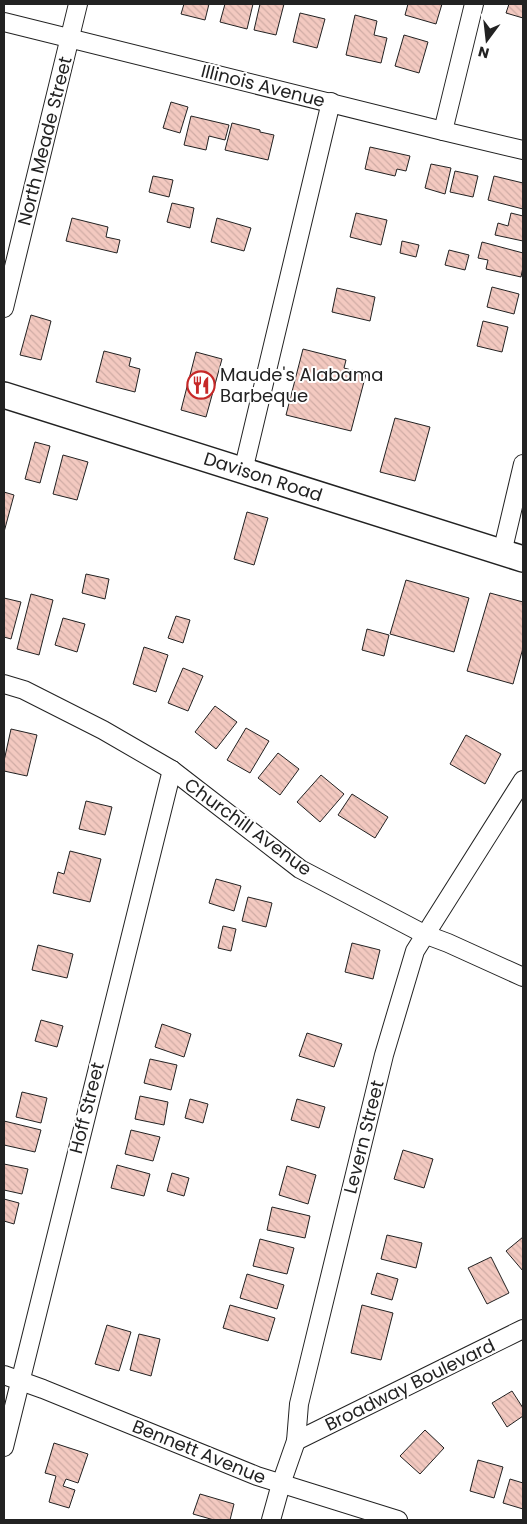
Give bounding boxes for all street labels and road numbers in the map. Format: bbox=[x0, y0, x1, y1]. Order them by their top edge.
street label: North Meade Street bbox=[11, 54, 78, 228]
street label: Illinois Avenue bbox=[198, 58, 328, 113]
street label: Davison Road bbox=[201, 446, 326, 507]
street label: Churchill Avenue bbox=[180, 772, 317, 881]
street label: Hoff Street bbox=[63, 1060, 110, 1156]
street label: Levern Street bbox=[337, 1078, 390, 1196]
street label: Broadway Boulevard bbox=[321, 1332, 499, 1437]
street label: Bennett Avenue bbox=[129, 1413, 270, 1490]

